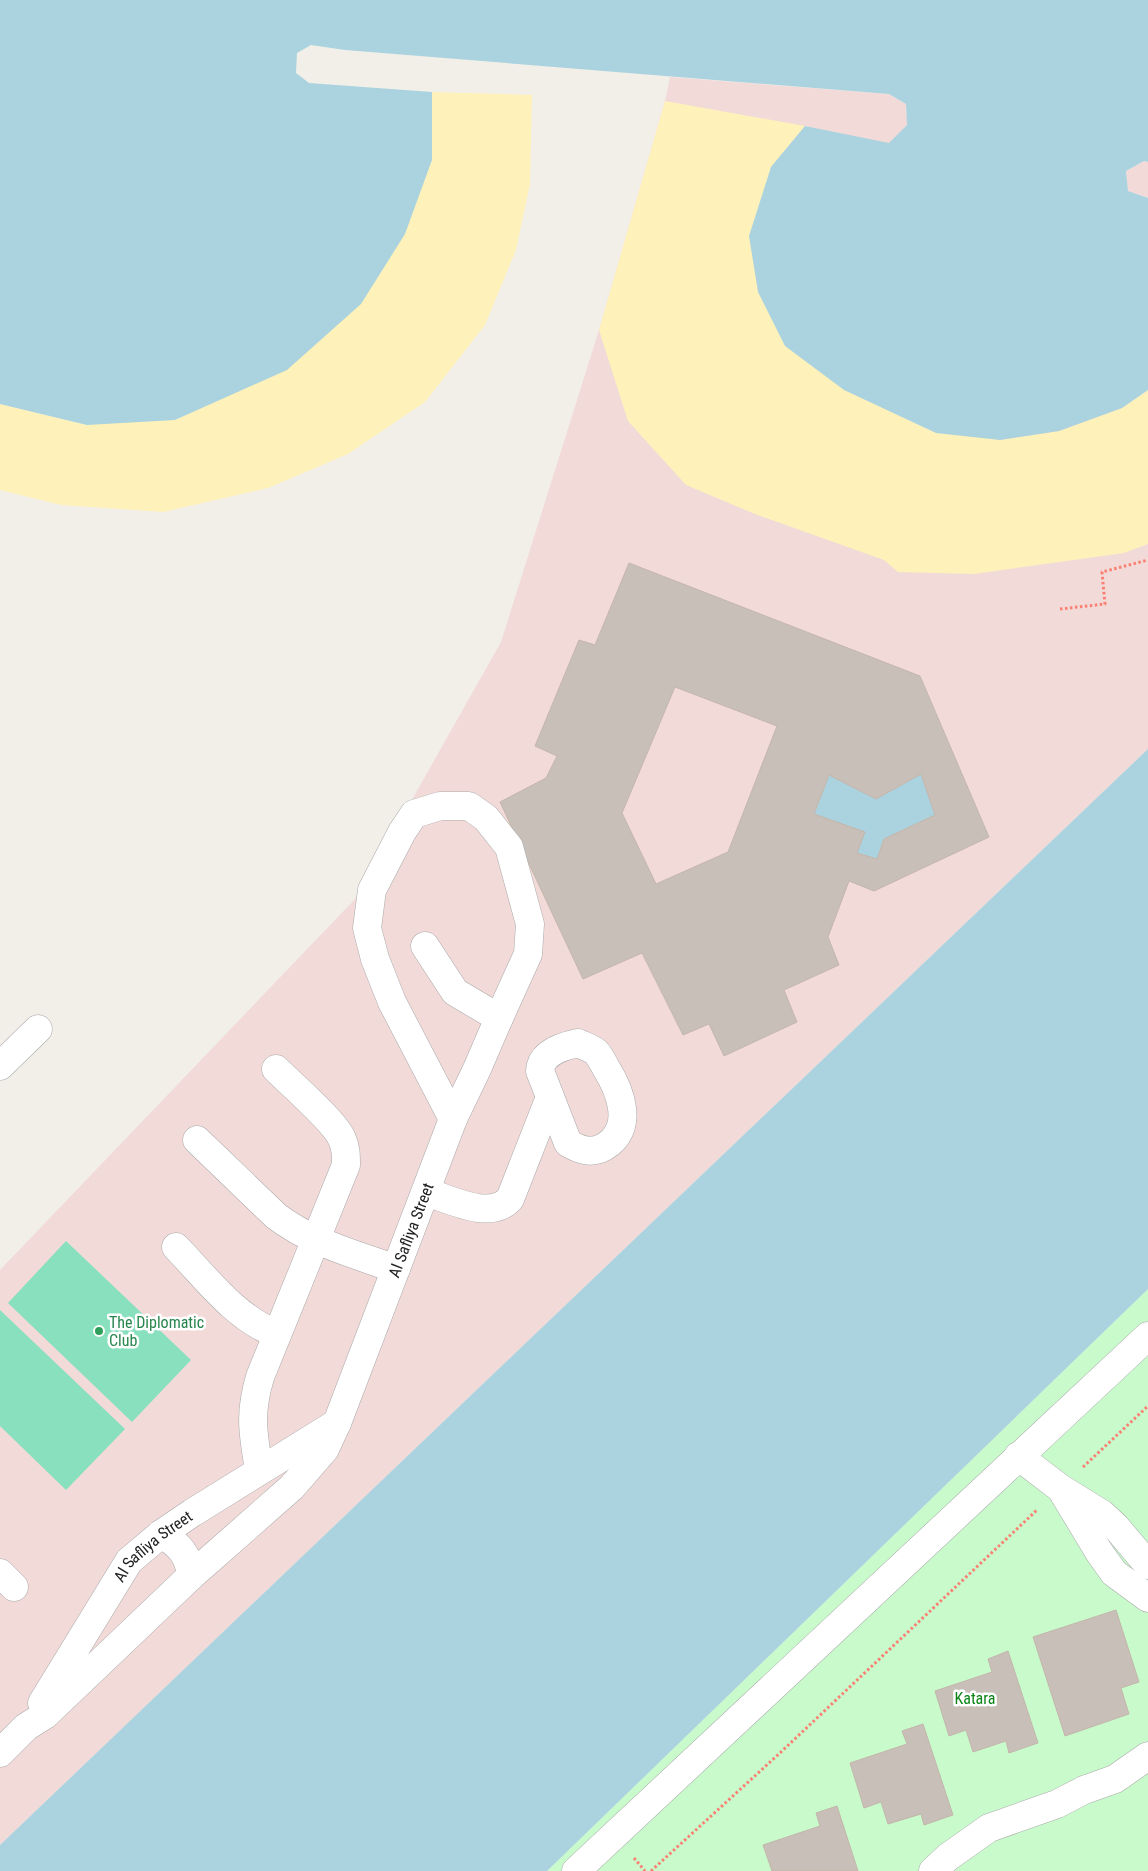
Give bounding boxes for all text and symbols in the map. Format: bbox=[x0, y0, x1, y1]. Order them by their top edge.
street label: Al Safliya Street bbox=[384, 1180, 437, 1280]
place label: The Diplomatic Club bbox=[109, 1313, 204, 1350]
marker: The Diplomatic Club bbox=[93, 1325, 105, 1337]
street label: Al Safliya Street bbox=[109, 1506, 196, 1585]
park label: Katara bbox=[954, 1689, 996, 1708]

